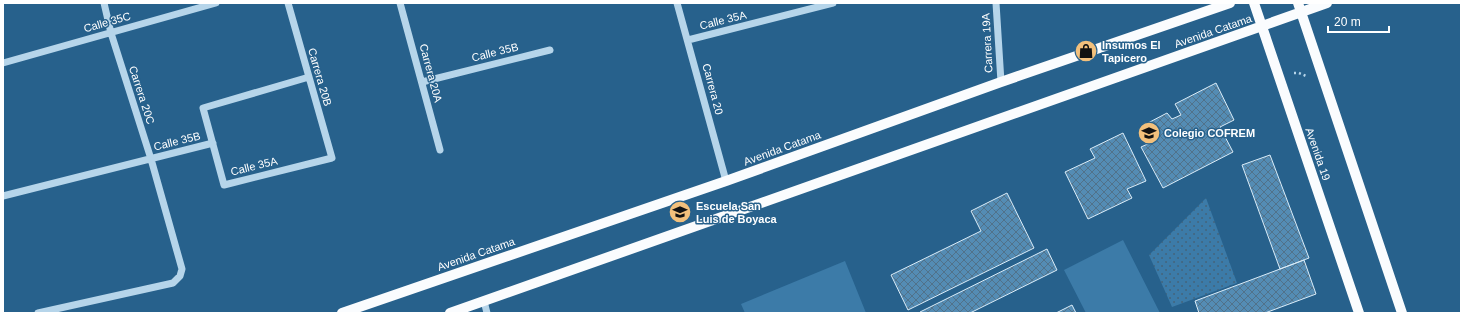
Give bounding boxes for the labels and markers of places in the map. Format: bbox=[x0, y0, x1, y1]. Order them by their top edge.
shop icon: Insumos El Tapicero bbox=[1073, 38, 1099, 64]
place label: Insumos El Tapicero bbox=[1102, 39, 1161, 64]
school or university icon: Colegio COFREM bbox=[1136, 120, 1162, 146]
place label: Colegio COFREM bbox=[1164, 127, 1255, 139]
school or university icon: Escuela San Luis de Boyaca bbox=[667, 199, 693, 225]
place label: Escuela San Luis de Boyaca bbox=[696, 200, 778, 225]

